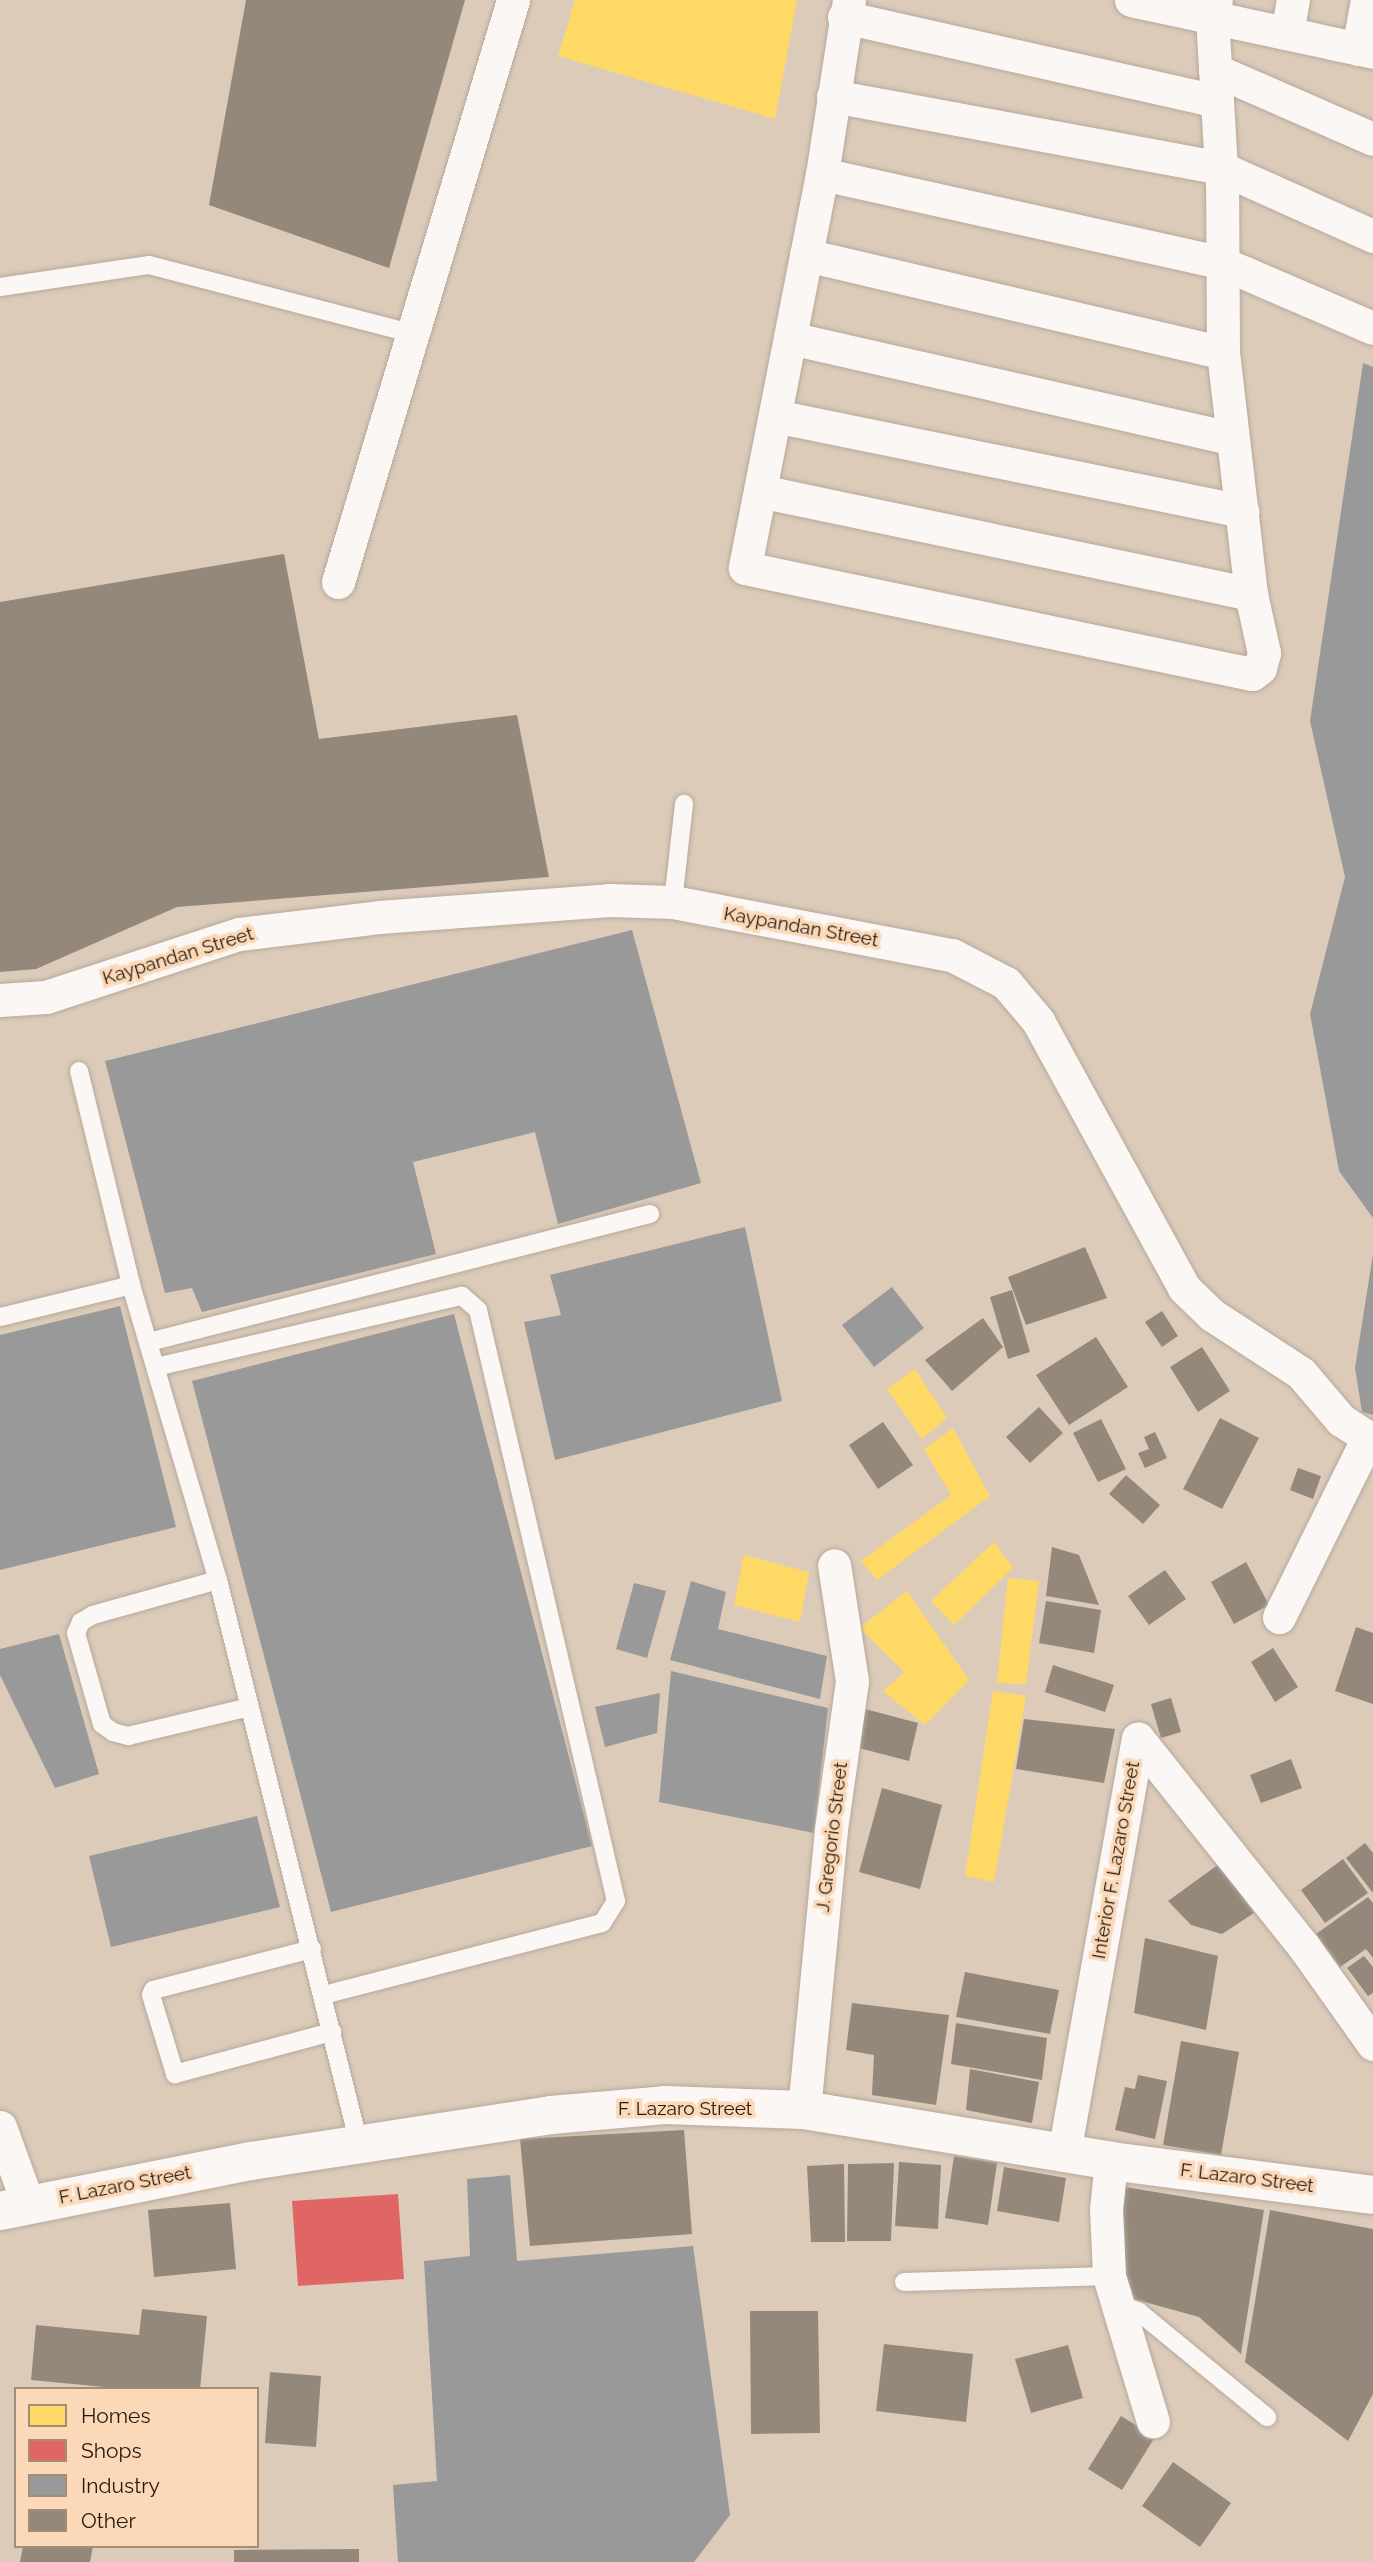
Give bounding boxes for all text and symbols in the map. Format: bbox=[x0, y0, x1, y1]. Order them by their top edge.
street label: Kaypandan Street bbox=[722, 902, 880, 952]
street label: Kaypandan Street bbox=[100, 922, 256, 990]
street label: Interior F. Lazaro Street bbox=[1087, 1759, 1145, 1961]
street label: J. Gregorio Street bbox=[811, 1761, 853, 1913]
street label: F. Lazaro Street bbox=[618, 2098, 752, 2120]
street label: F. Lazaro Street bbox=[1179, 2159, 1315, 2197]
street label: F. Lazaro Street bbox=[57, 2161, 193, 2209]
legend bbox=[14, 2387, 259, 2548]
text: Homes bbox=[81, 2403, 151, 2428]
text: Shops bbox=[81, 2438, 142, 2463]
text: Industry bbox=[81, 2473, 160, 2498]
text: Other bbox=[81, 2508, 136, 2533]

